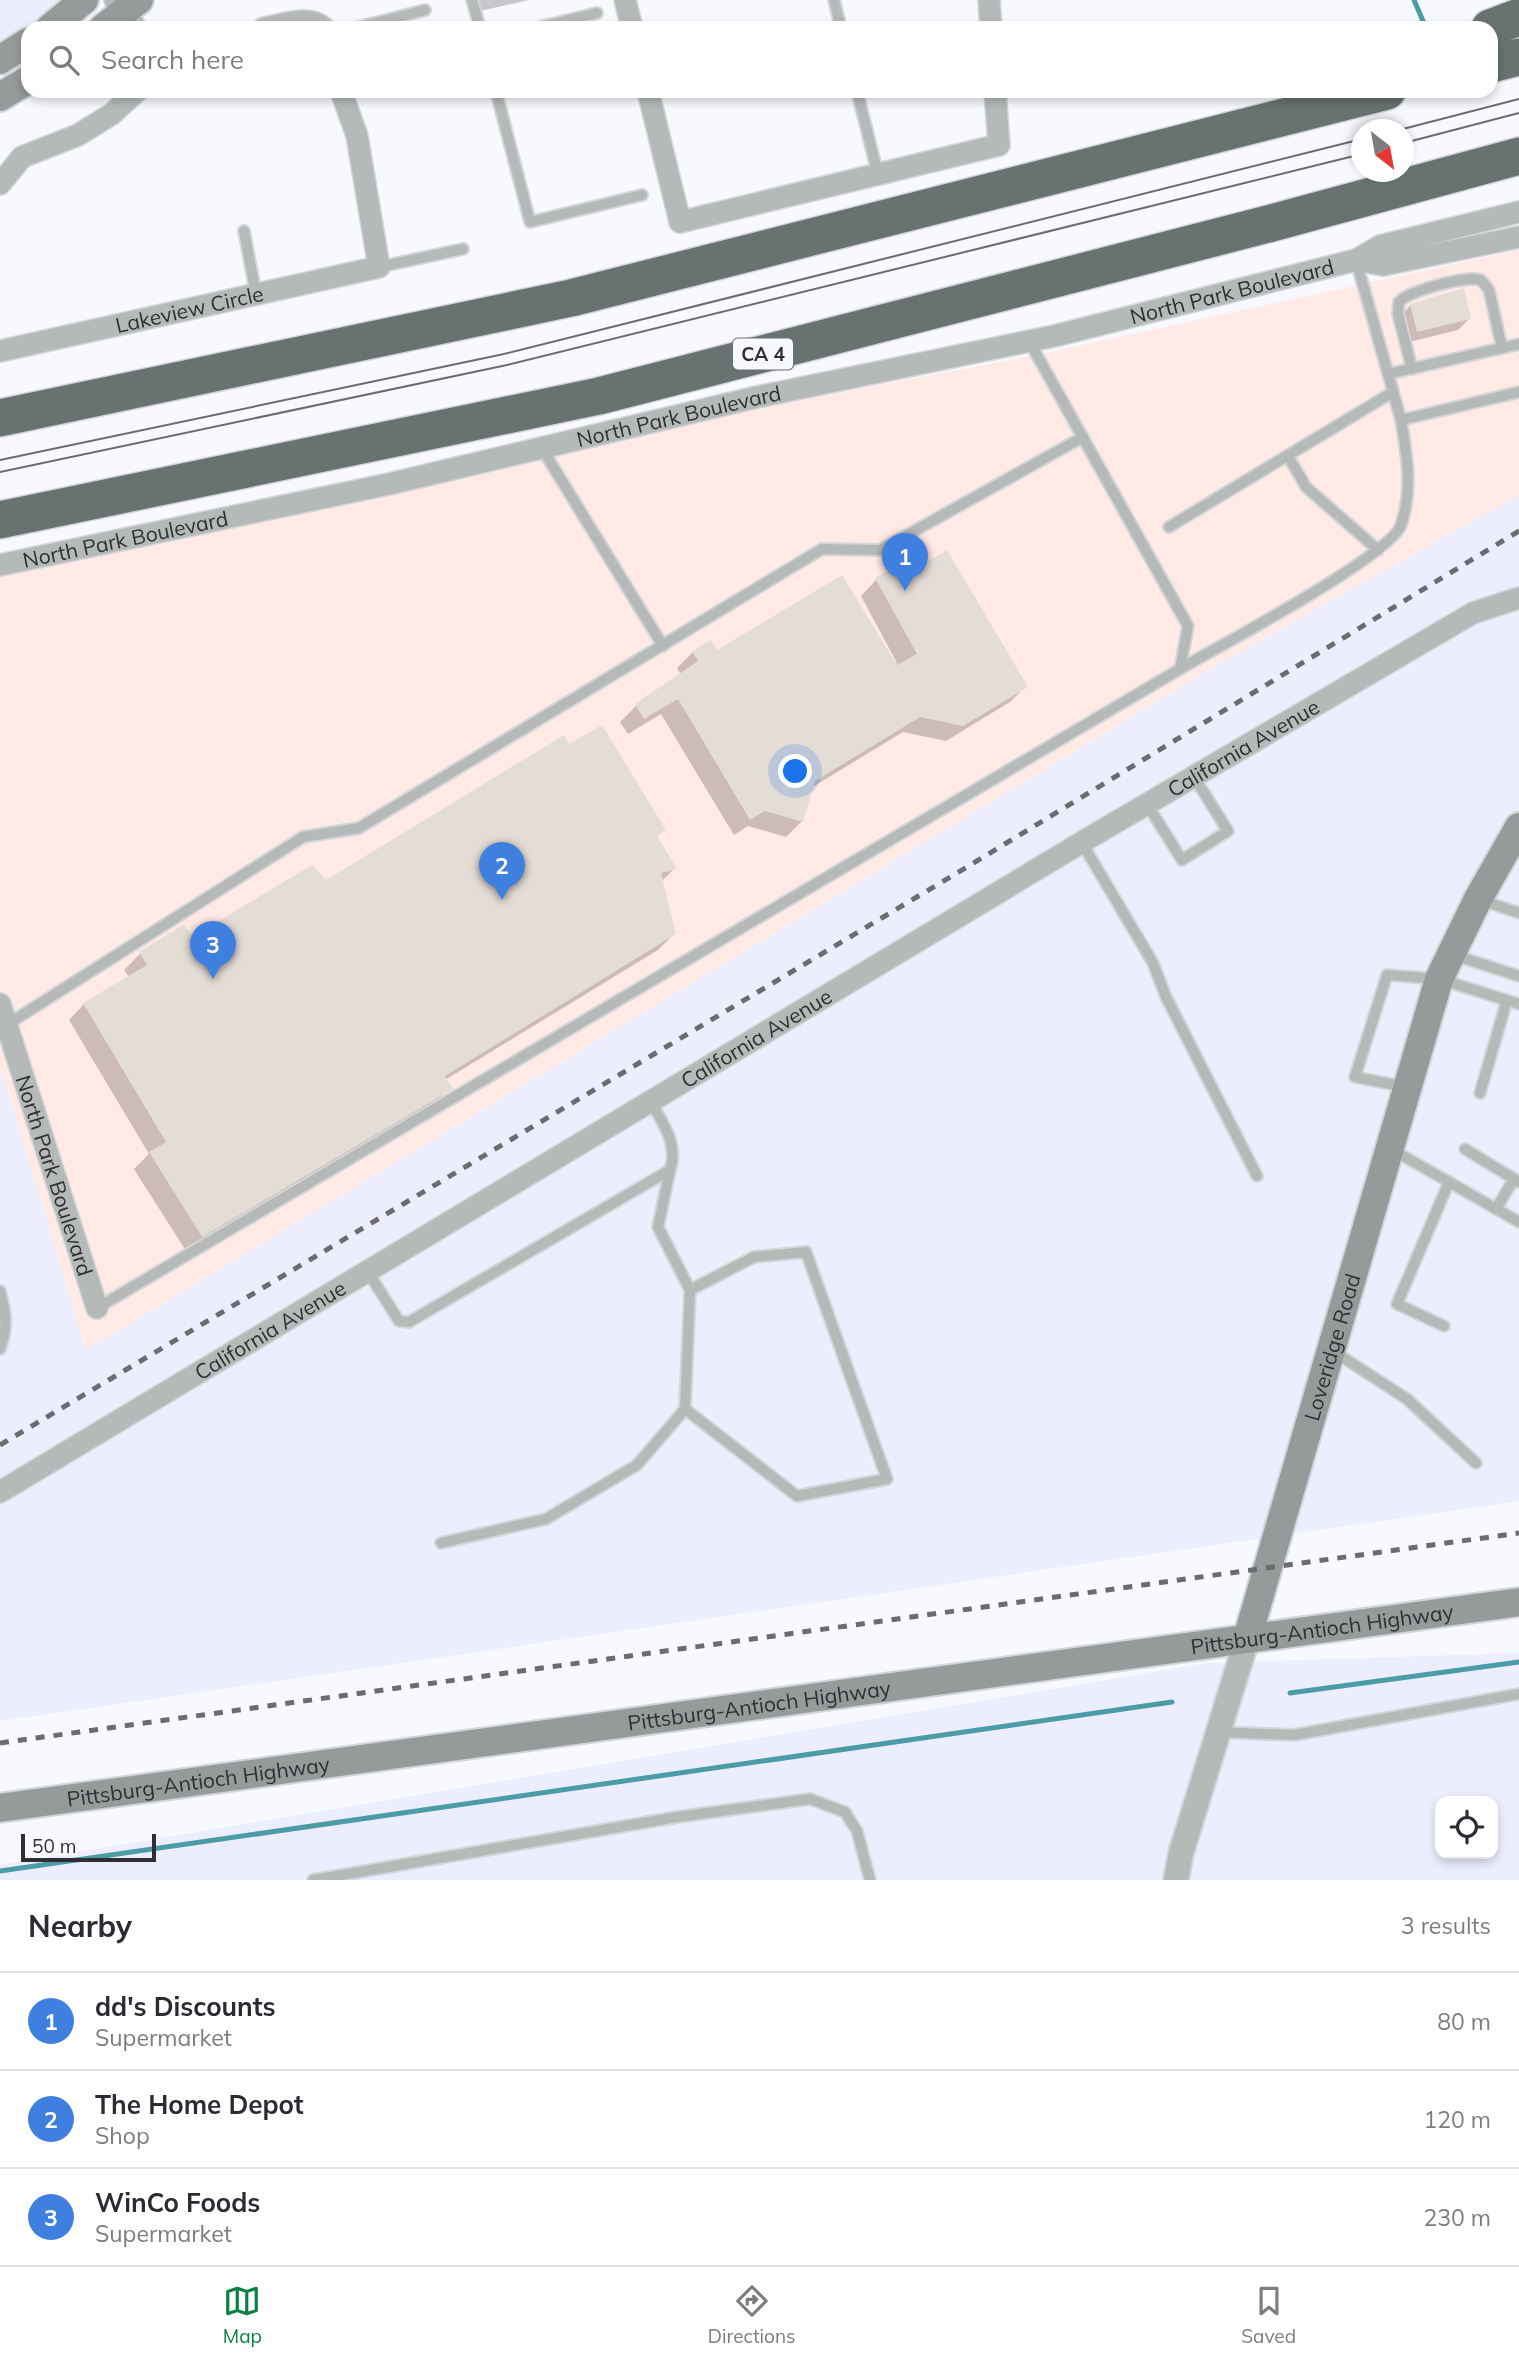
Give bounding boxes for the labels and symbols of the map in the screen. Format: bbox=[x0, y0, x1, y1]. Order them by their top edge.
north arrow bbox=[1351, 119, 1414, 182]
street label: North Park Boulevard bbox=[1127, 253, 1336, 329]
street label: Lakeview Circle bbox=[113, 280, 266, 338]
road number: CA 4 bbox=[733, 338, 793, 370]
street label: North Park Boulevard bbox=[574, 379, 783, 452]
street label: North Park Boulevard bbox=[20, 505, 230, 573]
pin: 1 bbox=[882, 533, 928, 591]
street label: California Avenue bbox=[1163, 693, 1324, 802]
your location bbox=[778, 754, 812, 788]
pin: 2 bbox=[479, 842, 525, 900]
pin: 3 bbox=[190, 921, 236, 979]
street label: California Avenue bbox=[676, 983, 836, 1093]
street label: North Park Boulevard bbox=[11, 1072, 99, 1279]
street label: Loveridge Road bbox=[1298, 1271, 1366, 1424]
street label: California Avenue bbox=[190, 1274, 350, 1385]
street label: Pittsburg-Antioch Highway bbox=[1189, 1598, 1455, 1659]
street label: Pittsburg-Antioch Highway bbox=[626, 1674, 892, 1736]
street label: Pittsburg-Antioch Highway bbox=[65, 1750, 331, 1812]
scale bar bbox=[21, 1831, 156, 1863]

